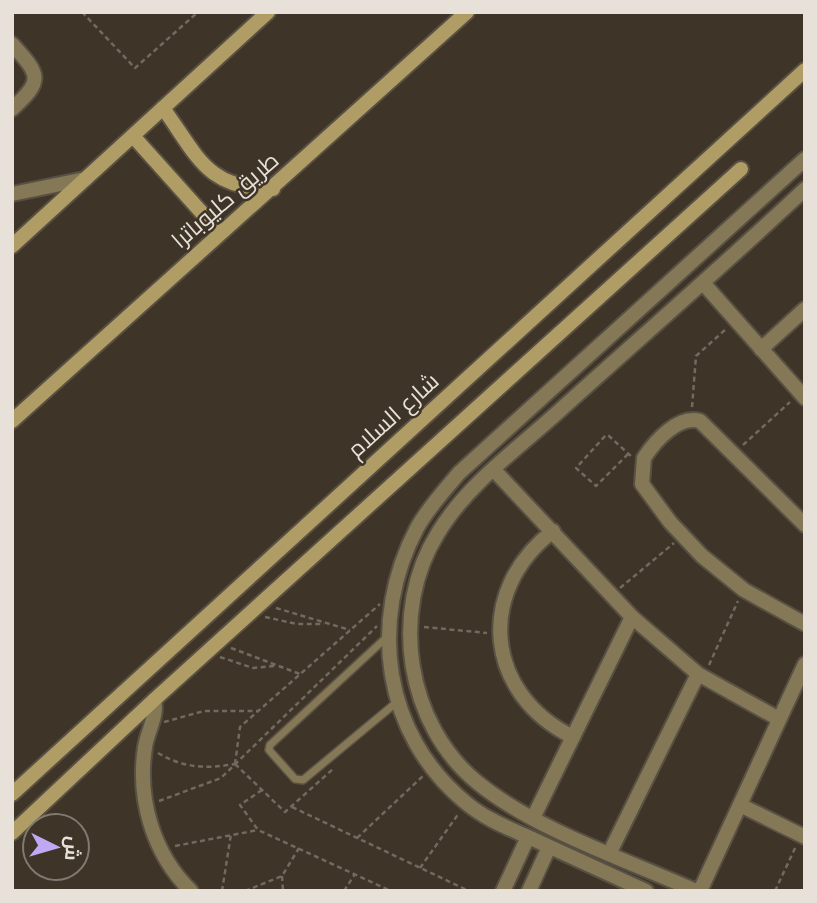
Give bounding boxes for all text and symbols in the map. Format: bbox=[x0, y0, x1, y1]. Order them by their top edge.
street label: طريق كليوباترا bbox=[166, 147, 284, 254]
street label: شارع السلام bbox=[342, 368, 446, 465]
north arrow bbox=[21, 812, 91, 882]
text: ش bbox=[60, 835, 84, 862]

